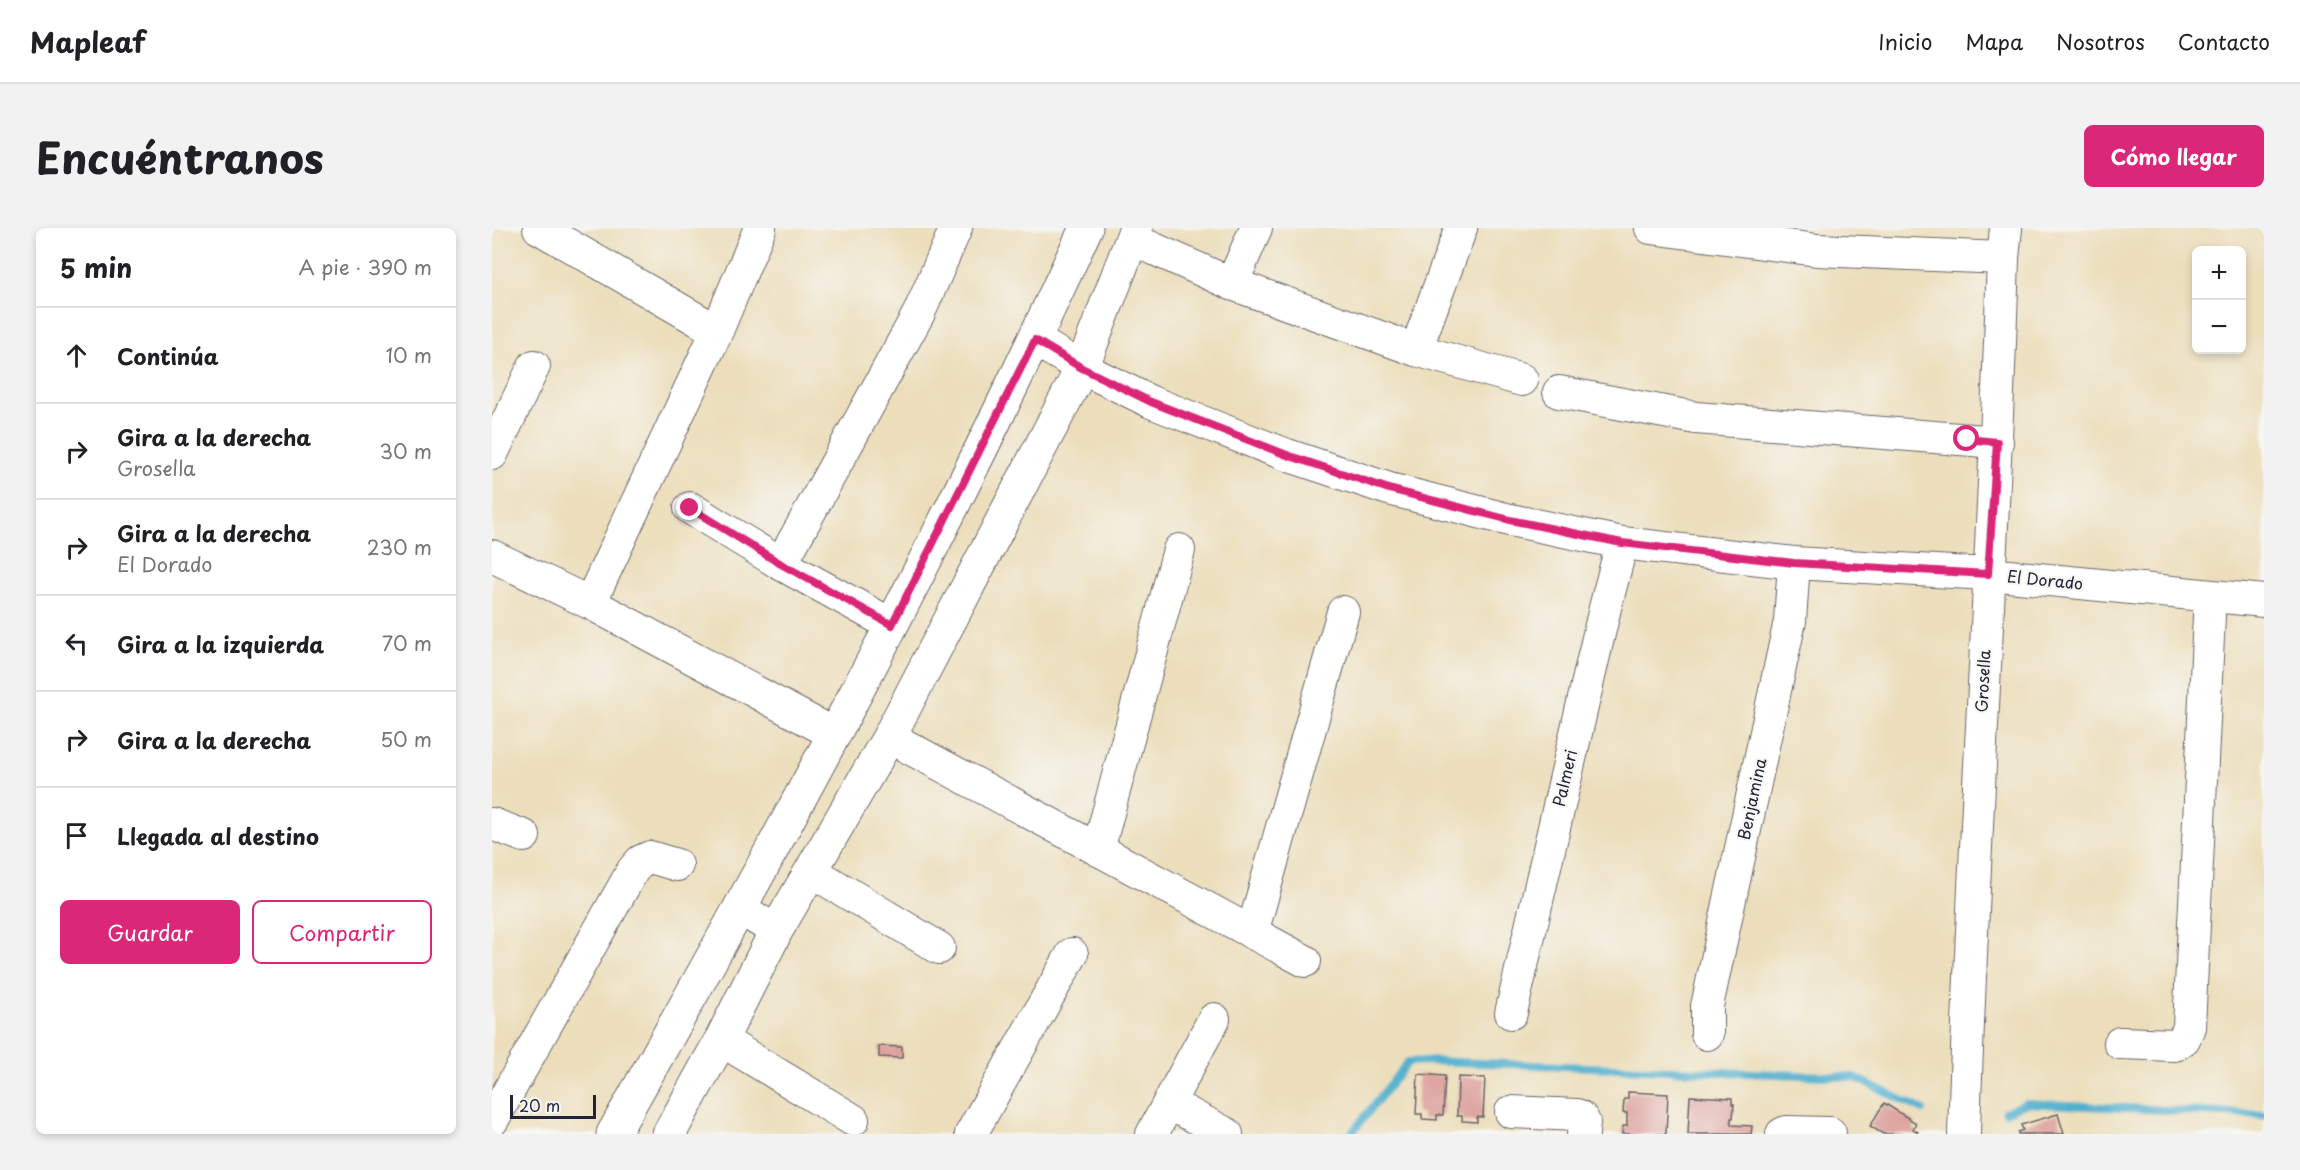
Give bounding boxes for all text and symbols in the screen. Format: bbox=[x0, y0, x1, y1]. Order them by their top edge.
text: Mapleaf bbox=[30, 20, 146, 63]
text: Inicio bbox=[1878, 25, 1932, 57]
text: Mapa bbox=[1965, 25, 2023, 57]
text: Nosotros bbox=[2056, 25, 2145, 57]
text: Contacto bbox=[2178, 25, 2270, 57]
text: Encuéntranos bbox=[36, 125, 324, 188]
button: Cómo llegar bbox=[2084, 125, 2264, 187]
map controls bbox=[2192, 246, 2246, 354]
button: + bbox=[2192, 246, 2246, 300]
text: 5 min bbox=[60, 248, 132, 287]
text: A pie · 390 m bbox=[298, 252, 432, 282]
button: − bbox=[2192, 300, 2246, 354]
icon: ahead bbox=[60, 339, 93, 372]
text: Continúa bbox=[117, 339, 219, 372]
text: 10 m bbox=[385, 340, 432, 370]
text: Gira a la derecha bbox=[117, 420, 311, 453]
route start bbox=[1953, 425, 1979, 451]
icon: right bbox=[60, 435, 93, 468]
text: 30 m bbox=[379, 436, 432, 466]
text: Grosella bbox=[117, 453, 195, 483]
route end bbox=[676, 494, 702, 520]
text: Gira a la derecha bbox=[117, 516, 311, 549]
icon: right bbox=[60, 531, 93, 564]
text: 230 m bbox=[367, 532, 432, 562]
text: El Dorado bbox=[117, 549, 212, 579]
street label: El Dorado bbox=[2006, 563, 2084, 595]
icon: left bbox=[60, 627, 93, 660]
text: Gira a la izquierda bbox=[117, 627, 324, 660]
text: 70 m bbox=[382, 628, 432, 658]
street label: Grosella bbox=[1968, 649, 1996, 713]
icon: right bbox=[60, 723, 93, 756]
text: Gira a la derecha bbox=[117, 723, 311, 756]
text: 50 m bbox=[380, 724, 432, 754]
street label: Palmeri bbox=[1546, 747, 1582, 809]
street label: Benjamina bbox=[1731, 756, 1771, 842]
icon: arrive bbox=[60, 819, 93, 852]
text: Llegada al destino bbox=[117, 819, 319, 852]
button: Guardar bbox=[60, 900, 240, 964]
button: Compartir bbox=[252, 900, 432, 964]
scale bar bbox=[510, 1092, 596, 1120]
text: 20 m bbox=[519, 1093, 560, 1117]

